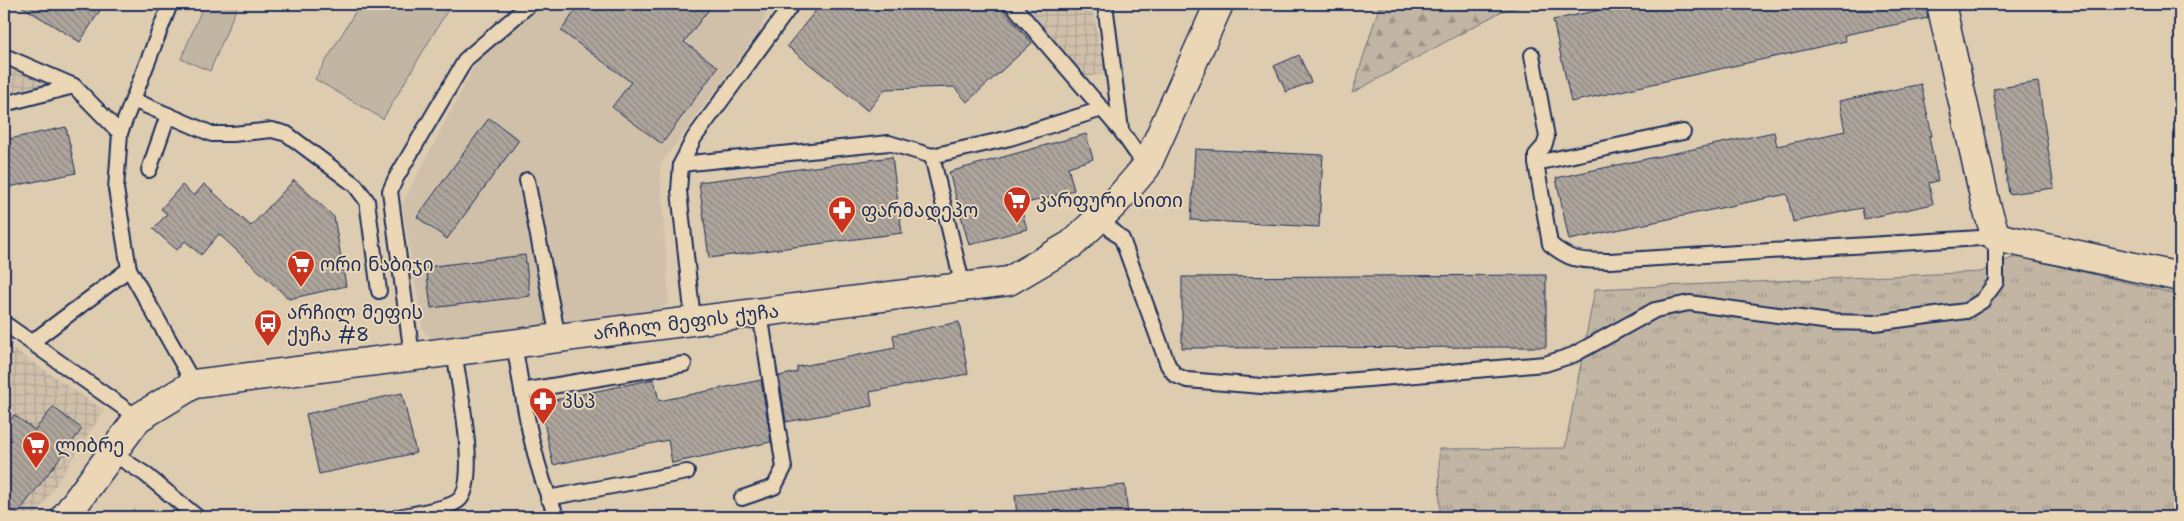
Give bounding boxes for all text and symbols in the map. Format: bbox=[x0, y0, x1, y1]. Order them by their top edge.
supermarket icon: კარფური სითი bbox=[1002, 185, 1032, 224]
place label: კარფური სითი bbox=[1036, 188, 1183, 213]
pharmacy icon: ფარმადეპო bbox=[827, 195, 857, 234]
place label: ფარმადეპო bbox=[861, 198, 978, 223]
supermarket icon: ორი ნაბიჯი bbox=[286, 249, 316, 288]
place label: ორი ნაბიჯი bbox=[320, 252, 434, 277]
street label: არჩილ მეფის ქუჩა bbox=[592, 298, 780, 346]
place label: არჩილ მეფის ქუჩა #8 bbox=[287, 300, 423, 347]
bus stop icon: არჩილ მეფის ქუჩა #8 bbox=[253, 308, 283, 347]
pharmacy icon: პსპ bbox=[528, 386, 558, 425]
place label: პსპ bbox=[562, 389, 595, 414]
supermarket icon: ლიბრე bbox=[21, 430, 51, 469]
place label: ლიბრე bbox=[55, 433, 124, 458]

